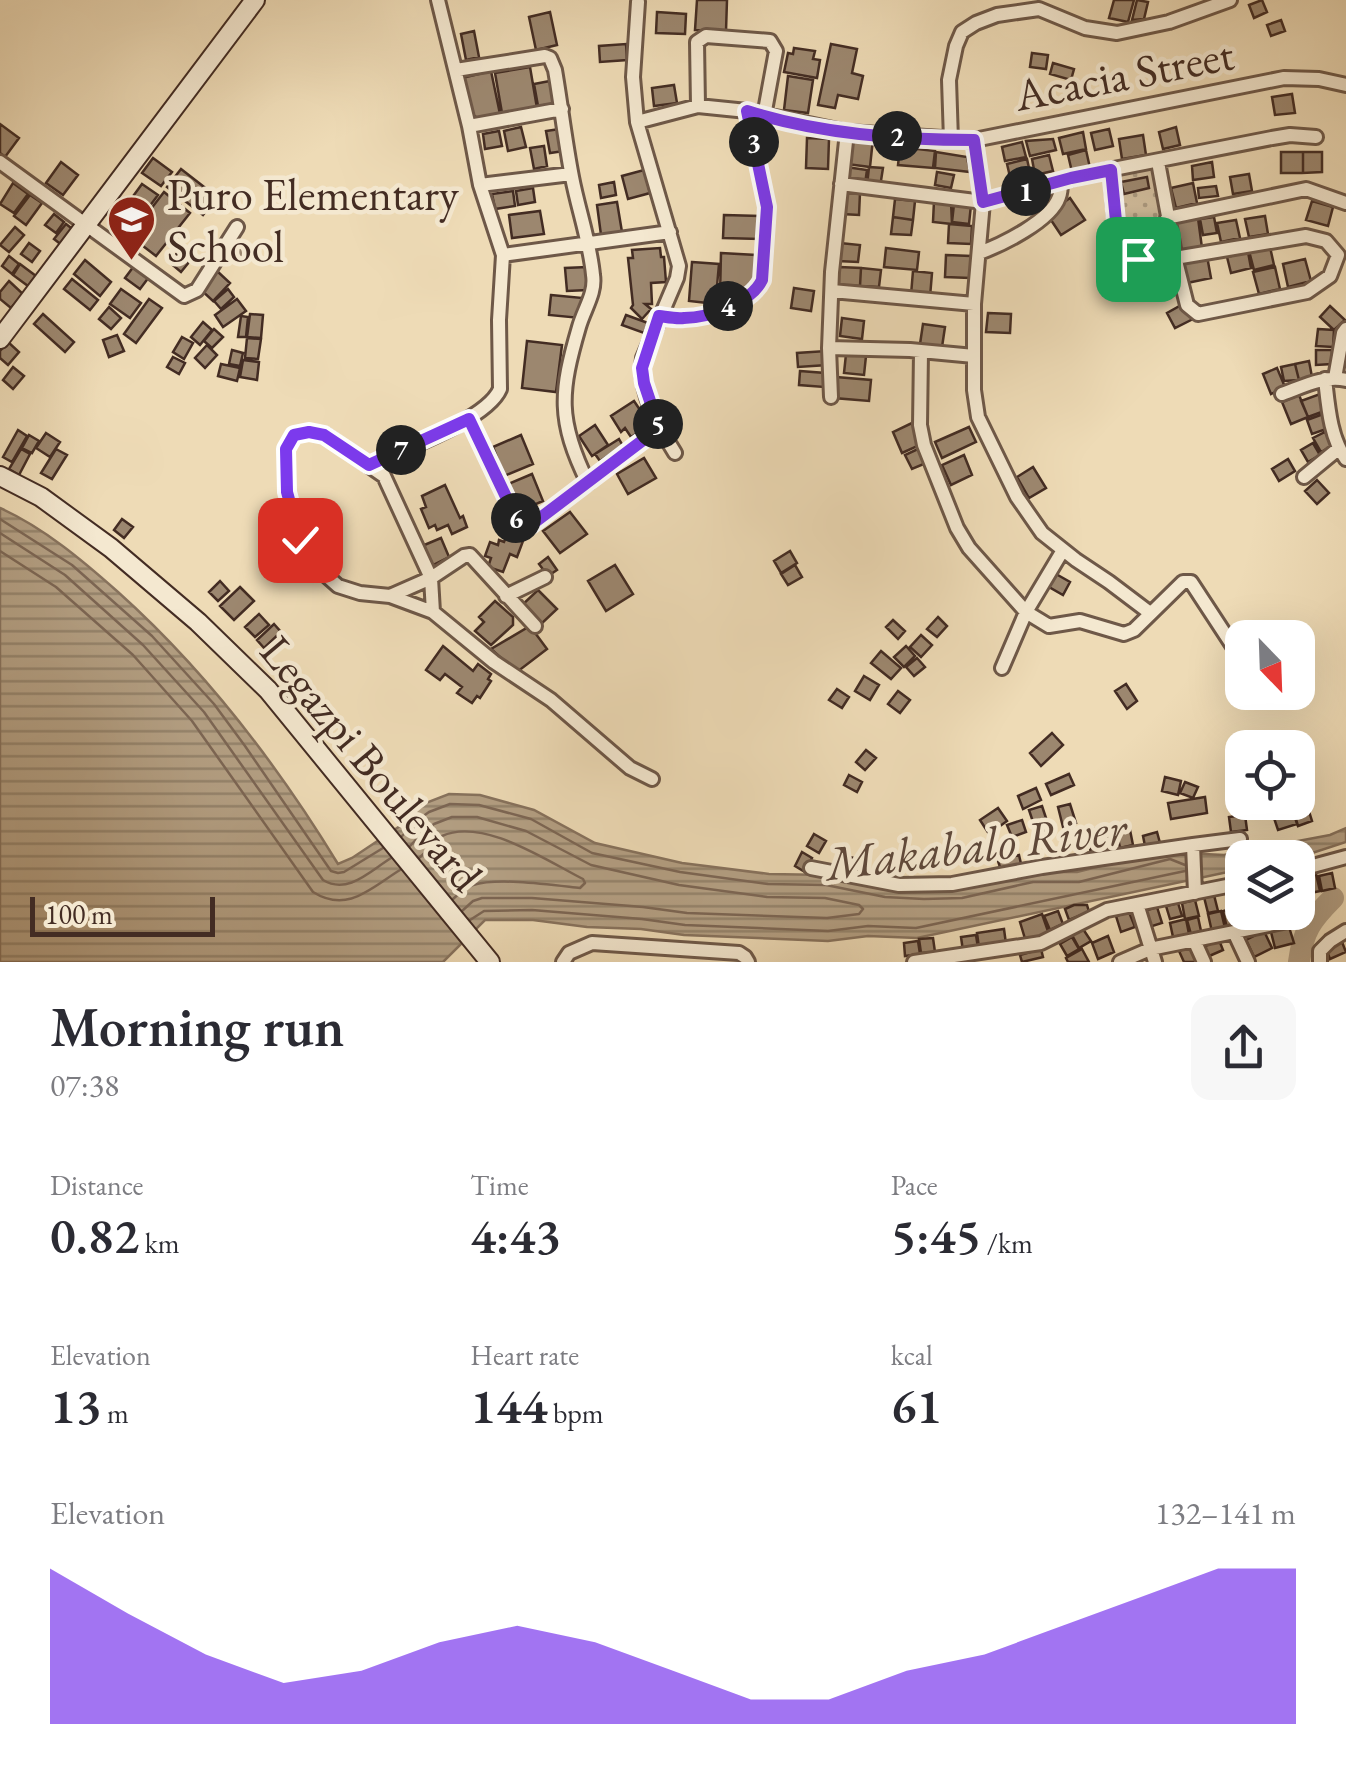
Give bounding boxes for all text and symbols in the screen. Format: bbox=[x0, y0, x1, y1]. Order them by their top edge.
street label: Acacia Street bbox=[1009, 24, 1238, 124]
pin: 2 bbox=[872, 111, 922, 161]
pin: 3 bbox=[729, 117, 779, 167]
text: 2 bbox=[890, 118, 904, 154]
text: 3 bbox=[747, 124, 761, 160]
place label: Puro Elementary School bbox=[167, 165, 459, 275]
pin: 1 bbox=[1001, 166, 1051, 216]
text: 1 bbox=[1019, 173, 1033, 209]
school or university icon: Puro Elementary School bbox=[106, 194, 158, 262]
pin bbox=[1096, 217, 1181, 302]
icon: arrive bbox=[1111, 232, 1166, 287]
pin: 4 bbox=[703, 281, 753, 331]
text: 4 bbox=[721, 288, 735, 324]
pin: 5 bbox=[633, 399, 683, 449]
text: 5 bbox=[651, 406, 665, 442]
pin: 7 bbox=[376, 425, 426, 475]
text: 7 bbox=[394, 432, 408, 468]
pin: 6 bbox=[491, 493, 541, 543]
pin bbox=[258, 498, 343, 583]
text: 6 bbox=[509, 500, 523, 536]
icon: check bbox=[273, 513, 328, 568]
north arrow bbox=[1225, 620, 1315, 710]
map controls bbox=[1225, 620, 1315, 930]
street label: Legazpi Boulevard bbox=[248, 623, 496, 903]
button: locate bbox=[1225, 730, 1315, 820]
water label: Makabalo River bbox=[820, 796, 1132, 895]
button: layers bbox=[1225, 840, 1315, 930]
scale bar bbox=[30, 892, 215, 936]
text: 100 m bbox=[45, 896, 113, 932]
text: Morning run bbox=[50, 991, 344, 1062]
button: share bbox=[1191, 995, 1296, 1100]
text: 07:38 bbox=[50, 1064, 119, 1106]
text: Distance bbox=[50, 1167, 144, 1203]
text: Time bbox=[470, 1167, 529, 1203]
text: Pace bbox=[891, 1167, 938, 1203]
text: 0.82 bbox=[50, 1203, 139, 1268]
text: 4:43 bbox=[470, 1203, 561, 1268]
text: 5:45 bbox=[891, 1203, 981, 1268]
text: km bbox=[139, 1225, 180, 1261]
text: /km bbox=[981, 1225, 1033, 1261]
text: Elevation bbox=[50, 1337, 151, 1373]
text: Heart rate bbox=[470, 1337, 579, 1373]
text: kcal bbox=[891, 1337, 933, 1373]
text: 13 bbox=[50, 1373, 101, 1438]
text: 144 bbox=[470, 1373, 547, 1438]
text: 61 bbox=[891, 1373, 942, 1438]
text: m bbox=[101, 1395, 129, 1431]
text: bpm bbox=[547, 1395, 604, 1431]
text: Elevation bbox=[50, 1492, 165, 1534]
text: 132–141 m bbox=[1155, 1492, 1296, 1534]

